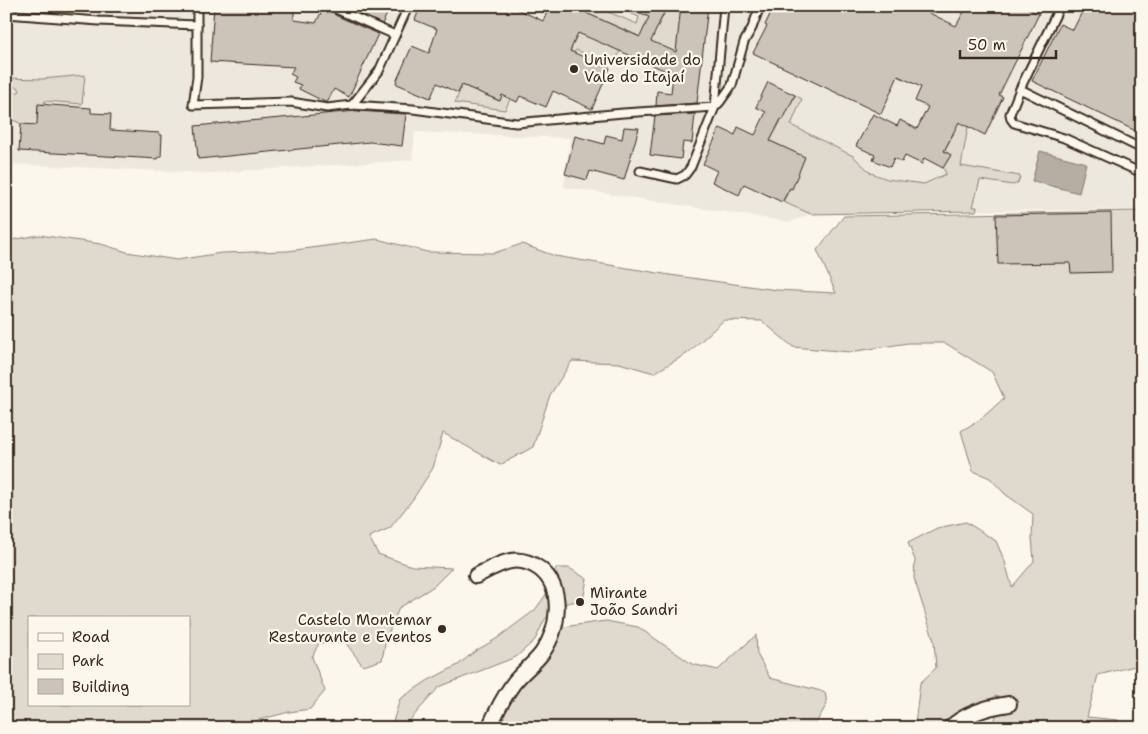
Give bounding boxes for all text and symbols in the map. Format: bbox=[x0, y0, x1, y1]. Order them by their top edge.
scale bar bbox=[960, 28, 1057, 60]
text: 50 m bbox=[968, 35, 1006, 55]
place label: Universidade do Vale do Itajaí bbox=[584, 50, 701, 87]
marker: Universidade do Vale do Itajaí bbox=[568, 63, 580, 75]
place label: Mirante João Sandri bbox=[590, 583, 678, 620]
marker: Mirante João Sandri bbox=[574, 596, 586, 608]
place label: Castelo Montemar Restaurante e Eventos bbox=[269, 610, 432, 647]
legend bbox=[28, 616, 190, 706]
marker: Castelo Montemar Restaurante e Eventos bbox=[436, 623, 448, 635]
text: Road bbox=[72, 627, 110, 647]
text: Park bbox=[72, 651, 104, 671]
text: Building bbox=[72, 677, 129, 697]

